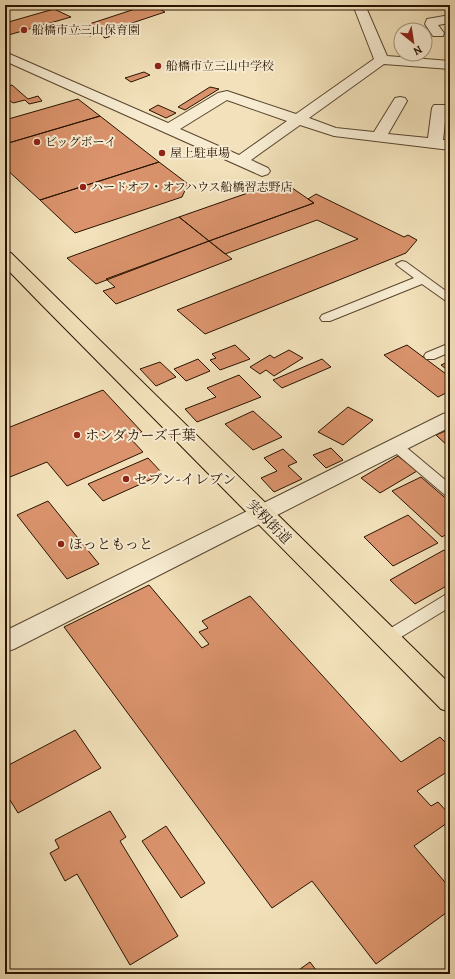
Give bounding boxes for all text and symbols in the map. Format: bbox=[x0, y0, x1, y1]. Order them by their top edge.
place label: 船橋市立三山保育園 bbox=[32, 22, 140, 38]
north arrow bbox=[393, 22, 433, 62]
marker: 船橋市立三山保育園 bbox=[19, 25, 29, 35]
text: N bbox=[411, 42, 425, 59]
place label: 船橋市立三山中学校 bbox=[166, 58, 274, 74]
marker: 船橋市立三山中学校 bbox=[153, 61, 163, 71]
place label: ビッグボーイ bbox=[45, 134, 117, 150]
marker: ビッグボーイ bbox=[32, 137, 42, 147]
place label: 屋上駐車場 bbox=[170, 145, 230, 161]
marker: 屋上駐車場 bbox=[157, 148, 167, 158]
place label: ハードオフ・オフハウス船橋習志野店 bbox=[91, 179, 293, 195]
marker: ハードオフ・オフハウス船橋習志野店 bbox=[78, 182, 88, 192]
place label: ホンダカーズ千葉 bbox=[85, 426, 196, 445]
marker: ホンダカーズ千葉 bbox=[72, 430, 82, 440]
place label: セブン-イレブン bbox=[134, 470, 236, 489]
marker: セブン-イレブン bbox=[121, 474, 131, 484]
street label: 実籾街道 bbox=[242, 495, 296, 549]
place label: ほっともっと bbox=[69, 535, 153, 554]
marker: ほっともっと bbox=[56, 539, 66, 549]

